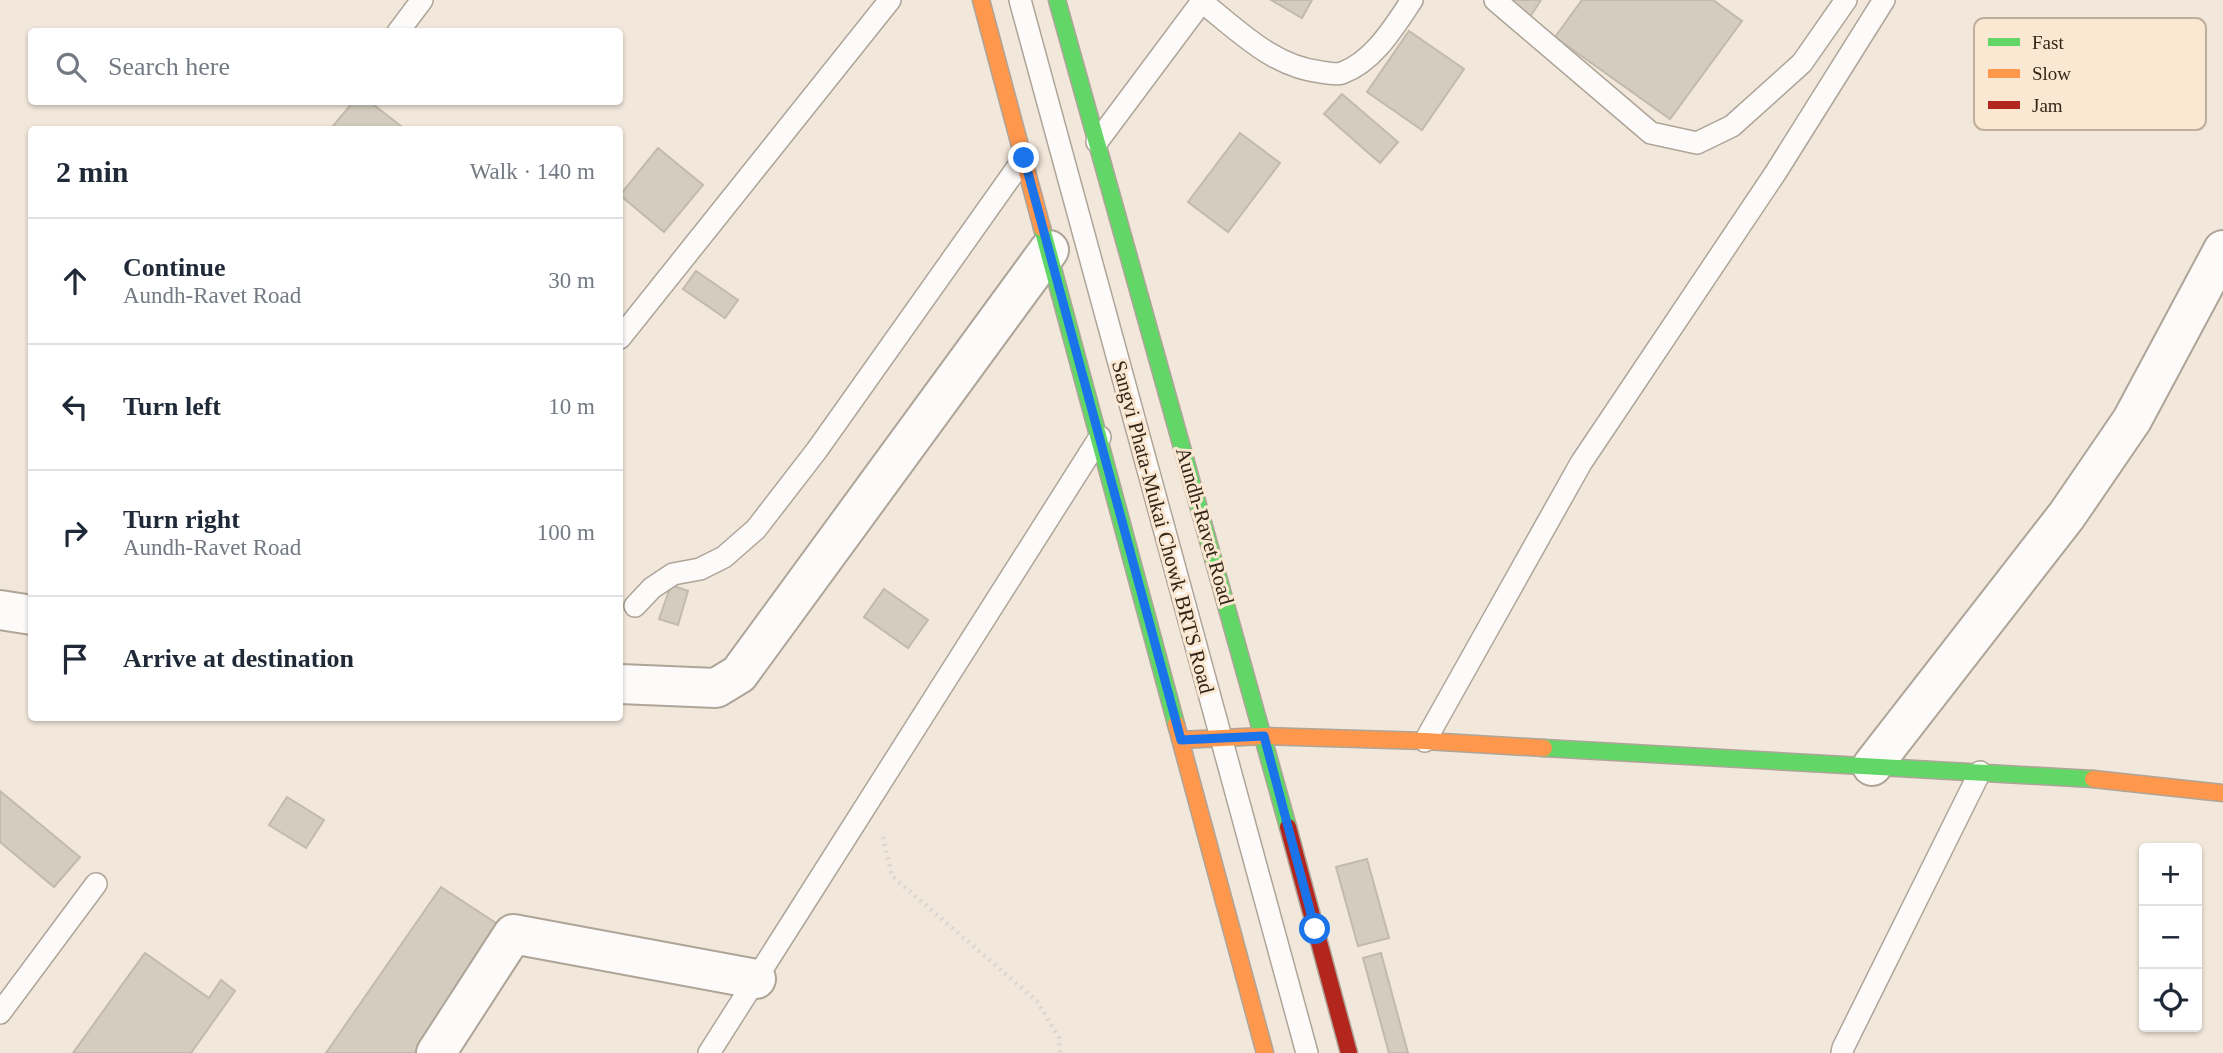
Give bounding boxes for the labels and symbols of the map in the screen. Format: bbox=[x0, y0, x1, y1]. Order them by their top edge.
legend bbox=[1974, 18, 2206, 130]
text: Fast bbox=[2032, 32, 2064, 53]
text: Slow bbox=[2032, 63, 2071, 84]
text: Jam bbox=[2032, 95, 2063, 116]
route end bbox=[1008, 142, 1039, 173]
street label: Sangvi Phata-Mukai Chowk BRTS Road bbox=[1107, 358, 1219, 697]
street label: Aundh-Ravet Road bbox=[1171, 444, 1239, 608]
route start bbox=[1299, 913, 1330, 944]

